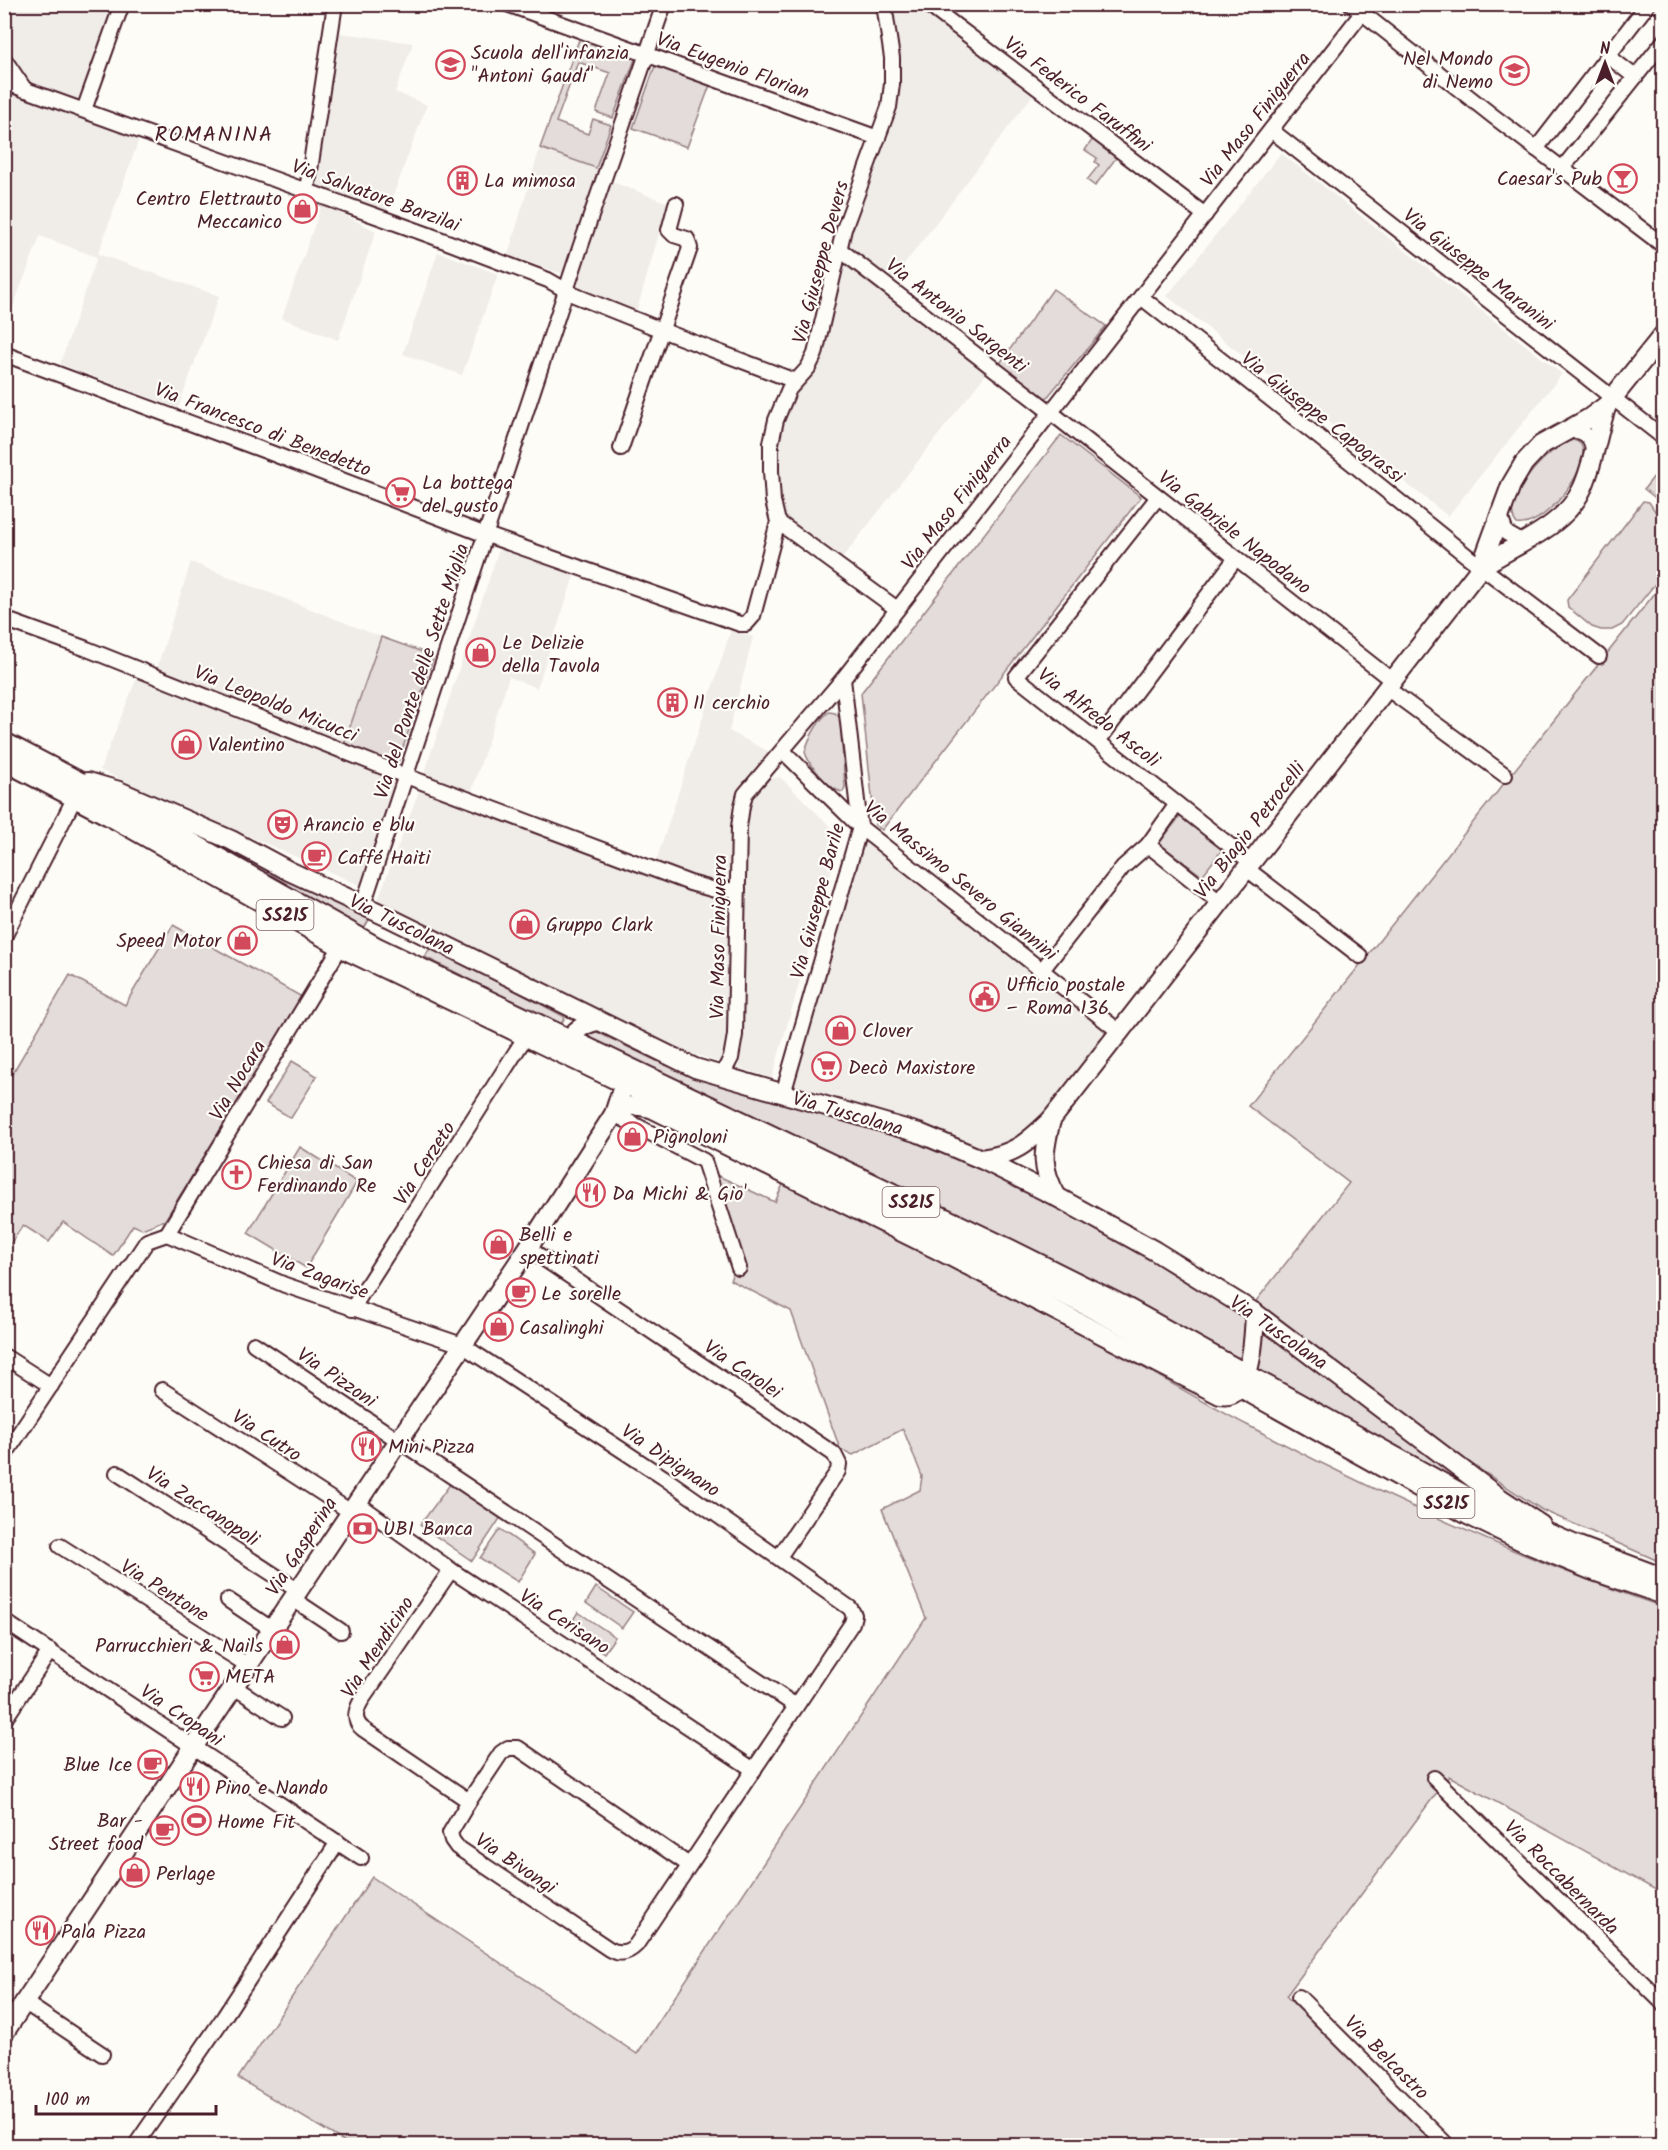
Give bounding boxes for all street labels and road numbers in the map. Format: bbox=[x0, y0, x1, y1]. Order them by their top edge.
street label: Via Eugenio Florian bbox=[651, 24, 813, 109]
street label: Via Federico Faruffini bbox=[996, 29, 1159, 163]
street label: Via Maso Finiguerra bbox=[1193, 45, 1320, 195]
street label: Via Salvatore Barzilai bbox=[287, 152, 465, 243]
street label: Via Giuseppe Devers bbox=[785, 177, 859, 348]
street label: Via Giuseppe Maranini bbox=[1395, 201, 1562, 341]
street label: Via Antonio Sargenti bbox=[878, 251, 1035, 383]
street label: Via Giuseppe Capograssi bbox=[1233, 344, 1412, 494]
street label: Via Francesco di Benedetto bbox=[149, 375, 375, 487]
street label: Via Maso Finiguerra bbox=[894, 428, 1021, 578]
street label: Via Gabriele Napodano bbox=[1150, 463, 1318, 604]
street label: Via del Ponte delle Sette Miglia bbox=[366, 540, 479, 804]
street label: Via Leopoldo Micucci bbox=[189, 657, 363, 753]
street label: Via Alfredo Ascoli bbox=[1029, 660, 1167, 778]
street label: Via Biagio Petrocelli bbox=[1187, 755, 1315, 907]
street label: Via Massimo Severo Giannini bbox=[856, 793, 1065, 971]
street label: Via Giuseppe Barile bbox=[783, 820, 855, 983]
street label: Via Maso Finiguerra bbox=[703, 854, 737, 1020]
street label: Via Tuscolana bbox=[343, 886, 459, 965]
road number: SS215 bbox=[256, 900, 314, 930]
street label: Via Nocara bbox=[202, 1034, 276, 1128]
street label: Via Tuscolana bbox=[788, 1084, 907, 1146]
street label: Via Cerzeto bbox=[386, 1116, 465, 1213]
road number: SS215 bbox=[882, 1187, 940, 1217]
street label: Via Zagarise bbox=[266, 1244, 373, 1309]
street label: Via Tuscolana bbox=[1222, 1288, 1334, 1379]
street label: Via Carolei bbox=[696, 1333, 789, 1409]
street label: Via Pizzoni bbox=[289, 1340, 383, 1418]
street label: Via Cutro bbox=[225, 1402, 307, 1471]
street label: Via Dipignano bbox=[614, 1417, 726, 1507]
street label: Via Zaccanopoli bbox=[139, 1459, 266, 1557]
road number: SS215 bbox=[1418, 1488, 1474, 1518]
street label: Via Gasperina bbox=[259, 1491, 347, 1603]
street label: Via Pentone bbox=[113, 1552, 215, 1632]
street label: Via Cerisano bbox=[512, 1581, 616, 1664]
street label: Via Mendicino bbox=[334, 1591, 424, 1706]
street label: Via Cropani bbox=[133, 1677, 230, 1757]
street label: Via Roccabernarda bbox=[1495, 1813, 1626, 1944]
street label: Via Bivongi bbox=[467, 1825, 563, 1905]
street label: Via Belcastro bbox=[1335, 2008, 1436, 2109]

